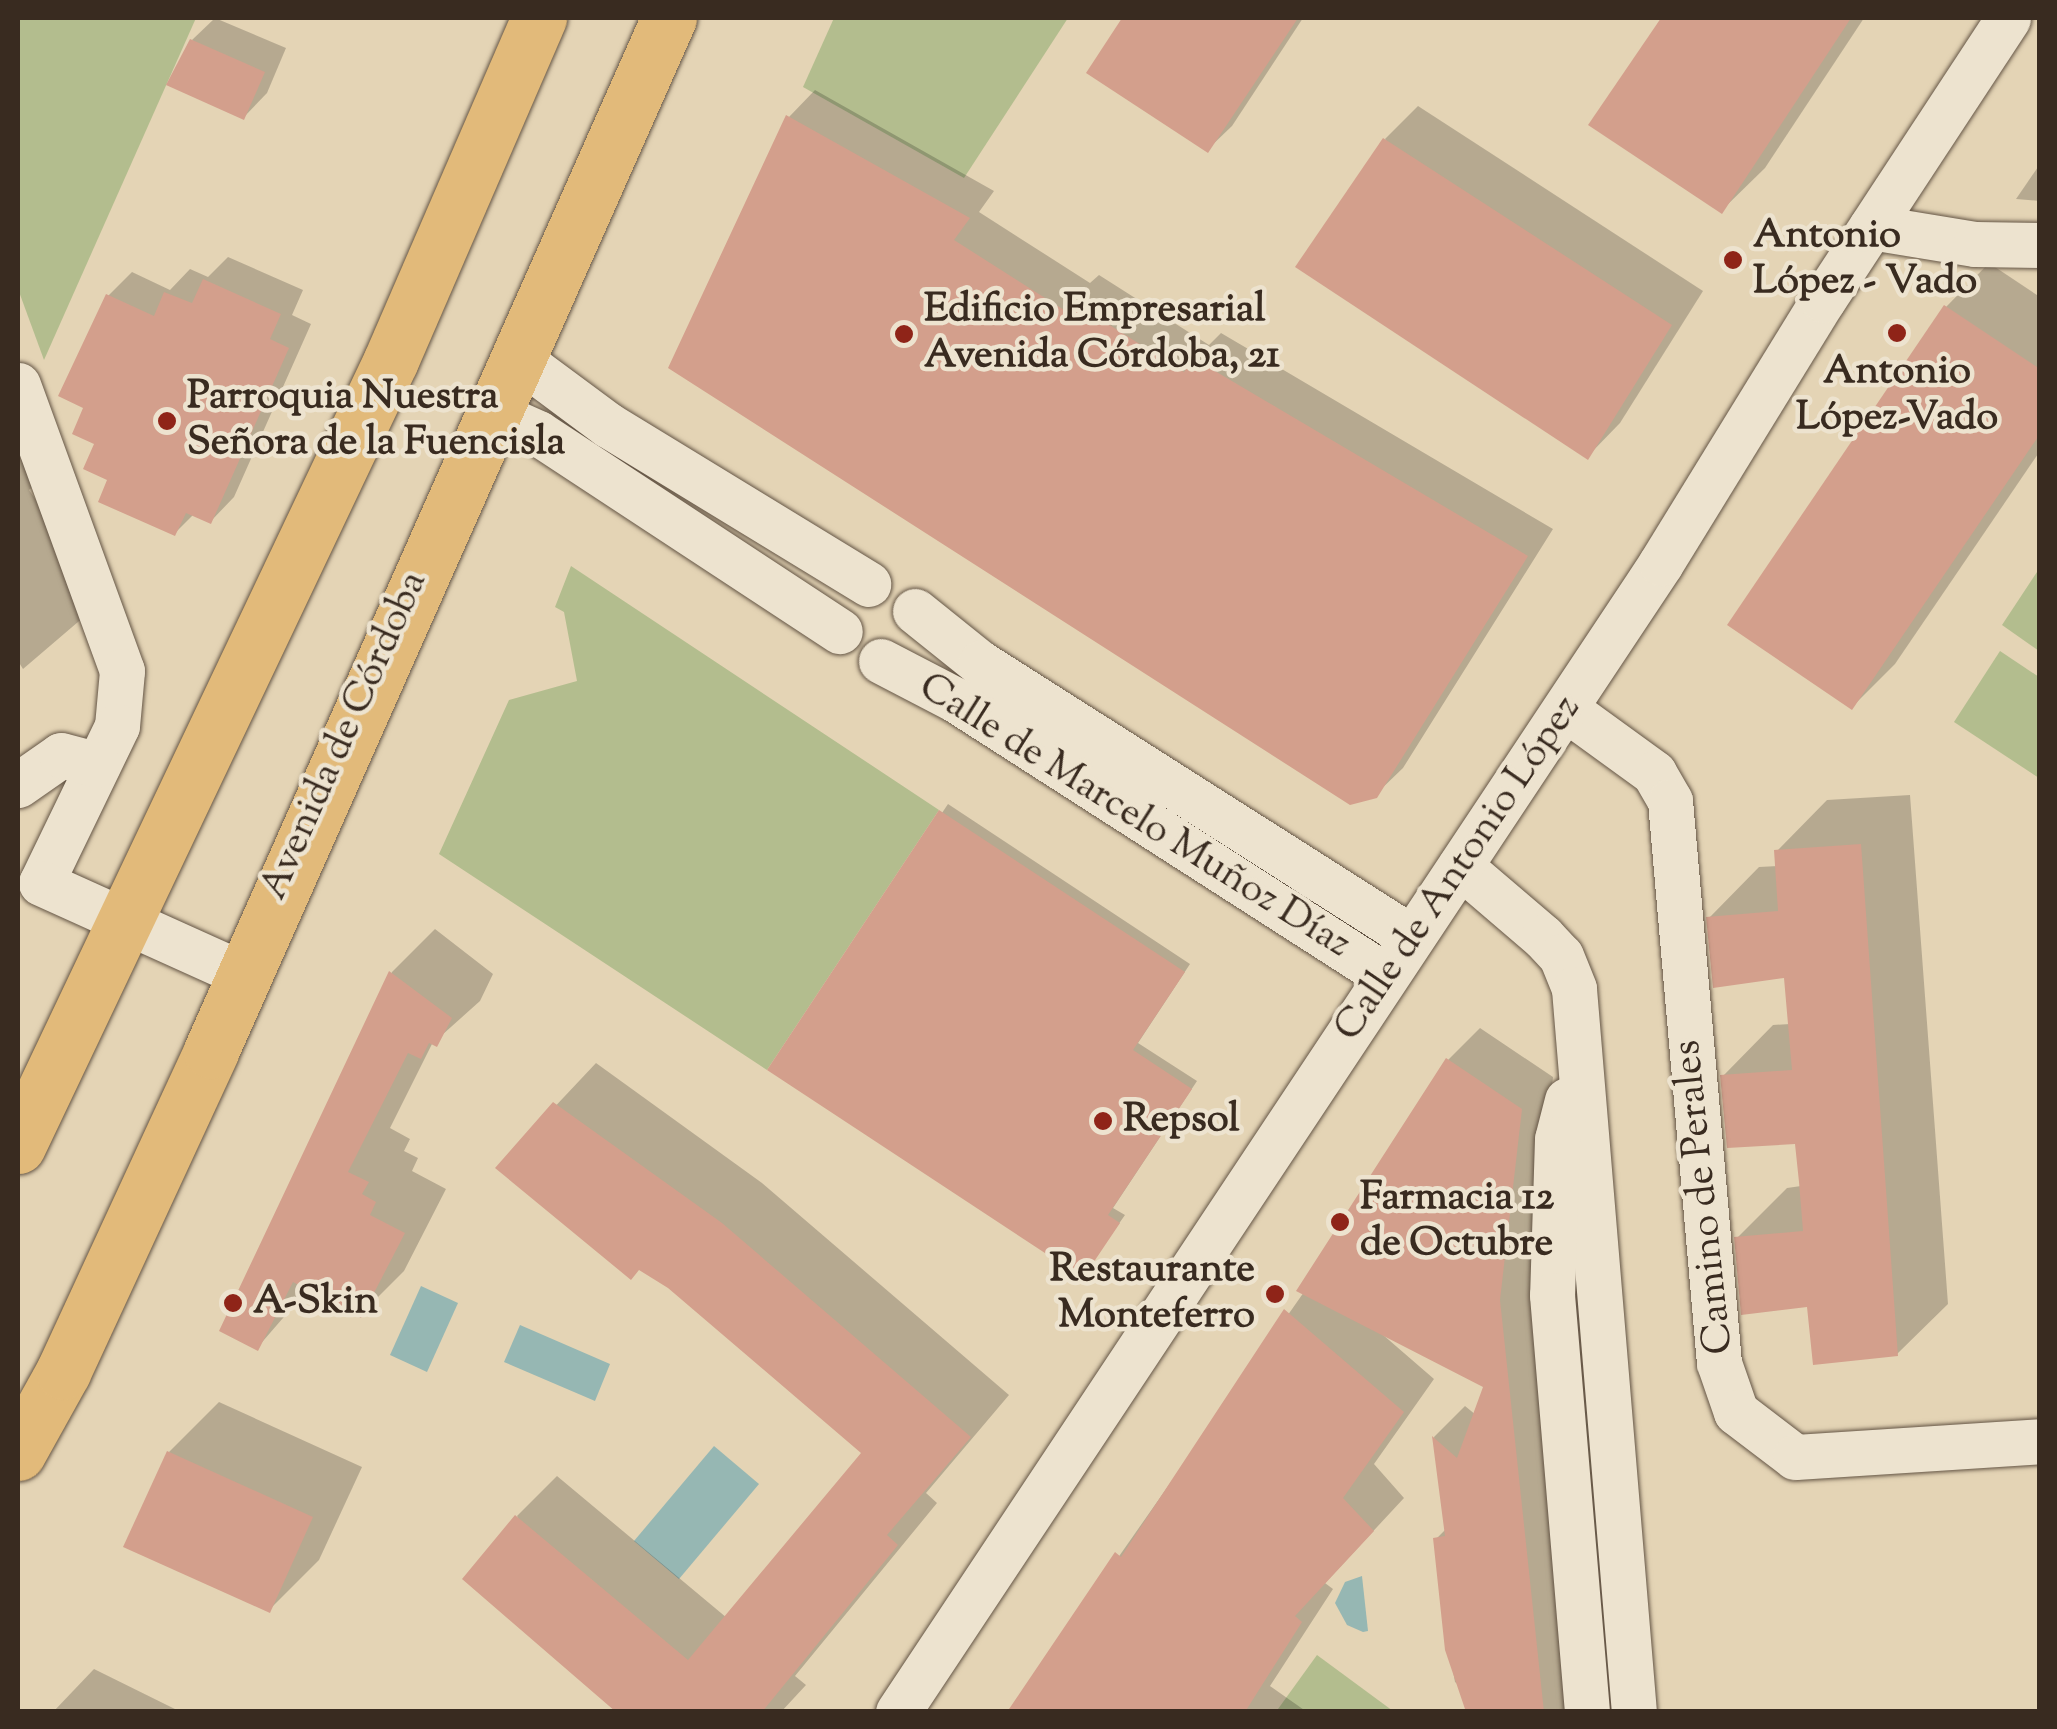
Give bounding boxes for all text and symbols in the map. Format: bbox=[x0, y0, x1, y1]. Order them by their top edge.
place label: Antonio López - Vado bbox=[1753, 213, 1977, 307]
marker: Antonio López - Vado bbox=[1722, 249, 1744, 271]
place label: Edificio Empresarial Avenida Córdoba, 21 bbox=[924, 287, 1280, 381]
marker: Antonio López-Vado bbox=[1886, 322, 1908, 344]
marker: Edificio Empresarial Avenida Córdoba, 21 bbox=[893, 323, 915, 345]
place label: Antonio López-Vado bbox=[1796, 349, 1998, 443]
place label: Parroquia Nuestra Señora de la Fuencisla bbox=[187, 374, 565, 468]
marker: Parroquia Nuestra Señora de la Fuencisla bbox=[156, 410, 178, 432]
street label: Avenida de Córdoba bbox=[251, 564, 439, 908]
street label: Calle de Marcelo Muñoz Díaz bbox=[909, 664, 1359, 970]
street label: Calle de Antonio López bbox=[1325, 687, 1593, 1051]
street label: Camino de Perales bbox=[1665, 1038, 1745, 1356]
place label: Repsol bbox=[1123, 1097, 1240, 1145]
marker: Repsol bbox=[1092, 1110, 1114, 1132]
place label: Farmacia 12 de Octubre bbox=[1360, 1175, 1554, 1269]
marker: Farmacia 12 de Octubre bbox=[1329, 1211, 1351, 1233]
place label: Restaurante Monteferro bbox=[1049, 1247, 1255, 1341]
place label: A-Skin bbox=[253, 1279, 378, 1327]
marker: Restaurante Monteferro bbox=[1264, 1283, 1286, 1305]
marker: A-Skin bbox=[222, 1292, 244, 1314]

